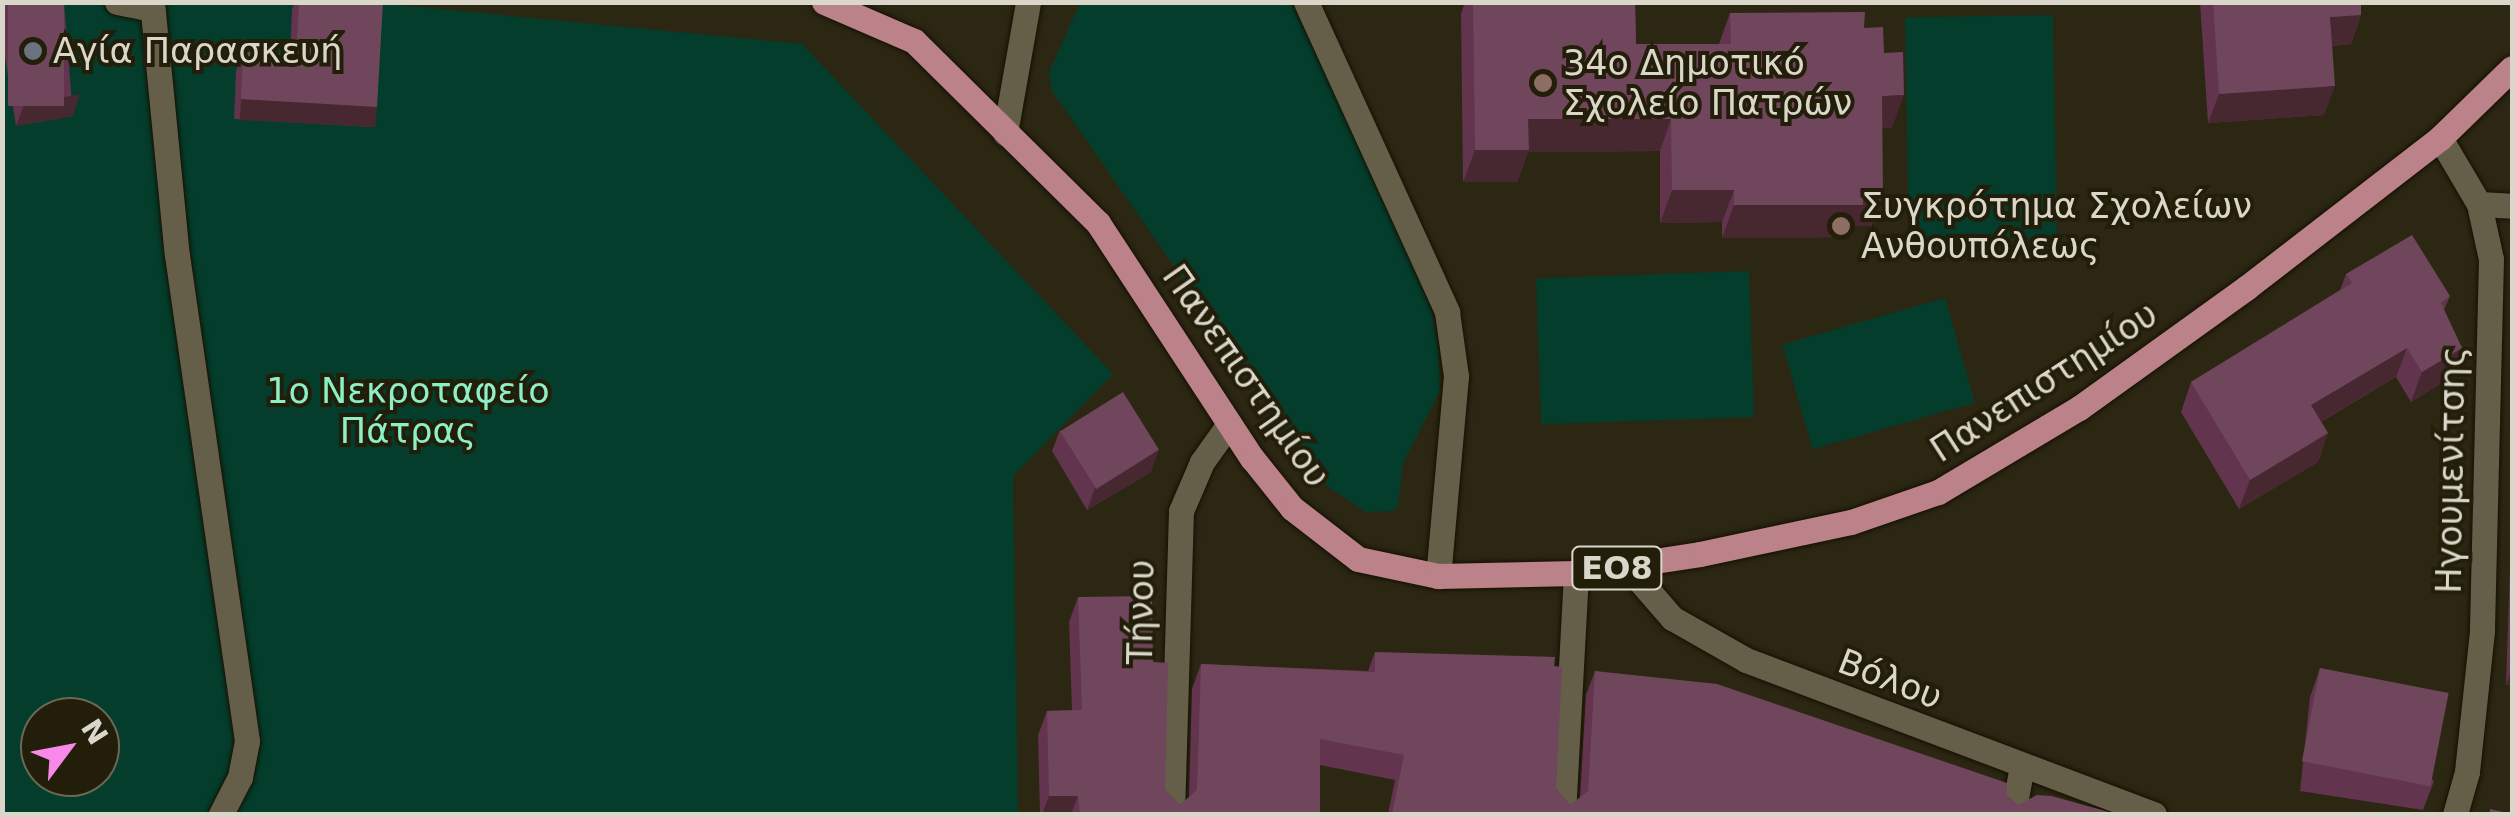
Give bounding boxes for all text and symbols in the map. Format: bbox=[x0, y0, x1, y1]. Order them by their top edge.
place label: Αγία Παρασκευή bbox=[53, 30, 343, 72]
marker: Αγία Παρασκευή bbox=[22, 40, 44, 62]
place label: 34ο Δημοτικό Σχολείο Πατρών bbox=[1563, 42, 1852, 124]
marker: 34ο Δημοτικό Σχολείο Πατρών bbox=[1532, 72, 1554, 94]
place label: Συγκρότημα Σχολείων Ανθουπόλεως bbox=[1861, 185, 2252, 267]
marker: Συγκρότημα Σχολείων Ανθουπόλεως bbox=[1830, 215, 1852, 237]
street label: Πανεπιστημίου bbox=[1154, 257, 1338, 495]
street label: Πανεπιστημίου bbox=[1923, 293, 2165, 471]
street label: Ηγουμενίτσης bbox=[2428, 346, 2474, 594]
park label: 1o Νεκροταφείο Πάτρας bbox=[266, 370, 550, 452]
road number: ΕΟ8 bbox=[1570, 541, 1664, 595]
street label: Τήνου bbox=[1119, 559, 1163, 665]
street label: Βόλου bbox=[1832, 640, 1948, 718]
north arrow bbox=[20, 697, 120, 797]
text: N bbox=[74, 713, 114, 751]

